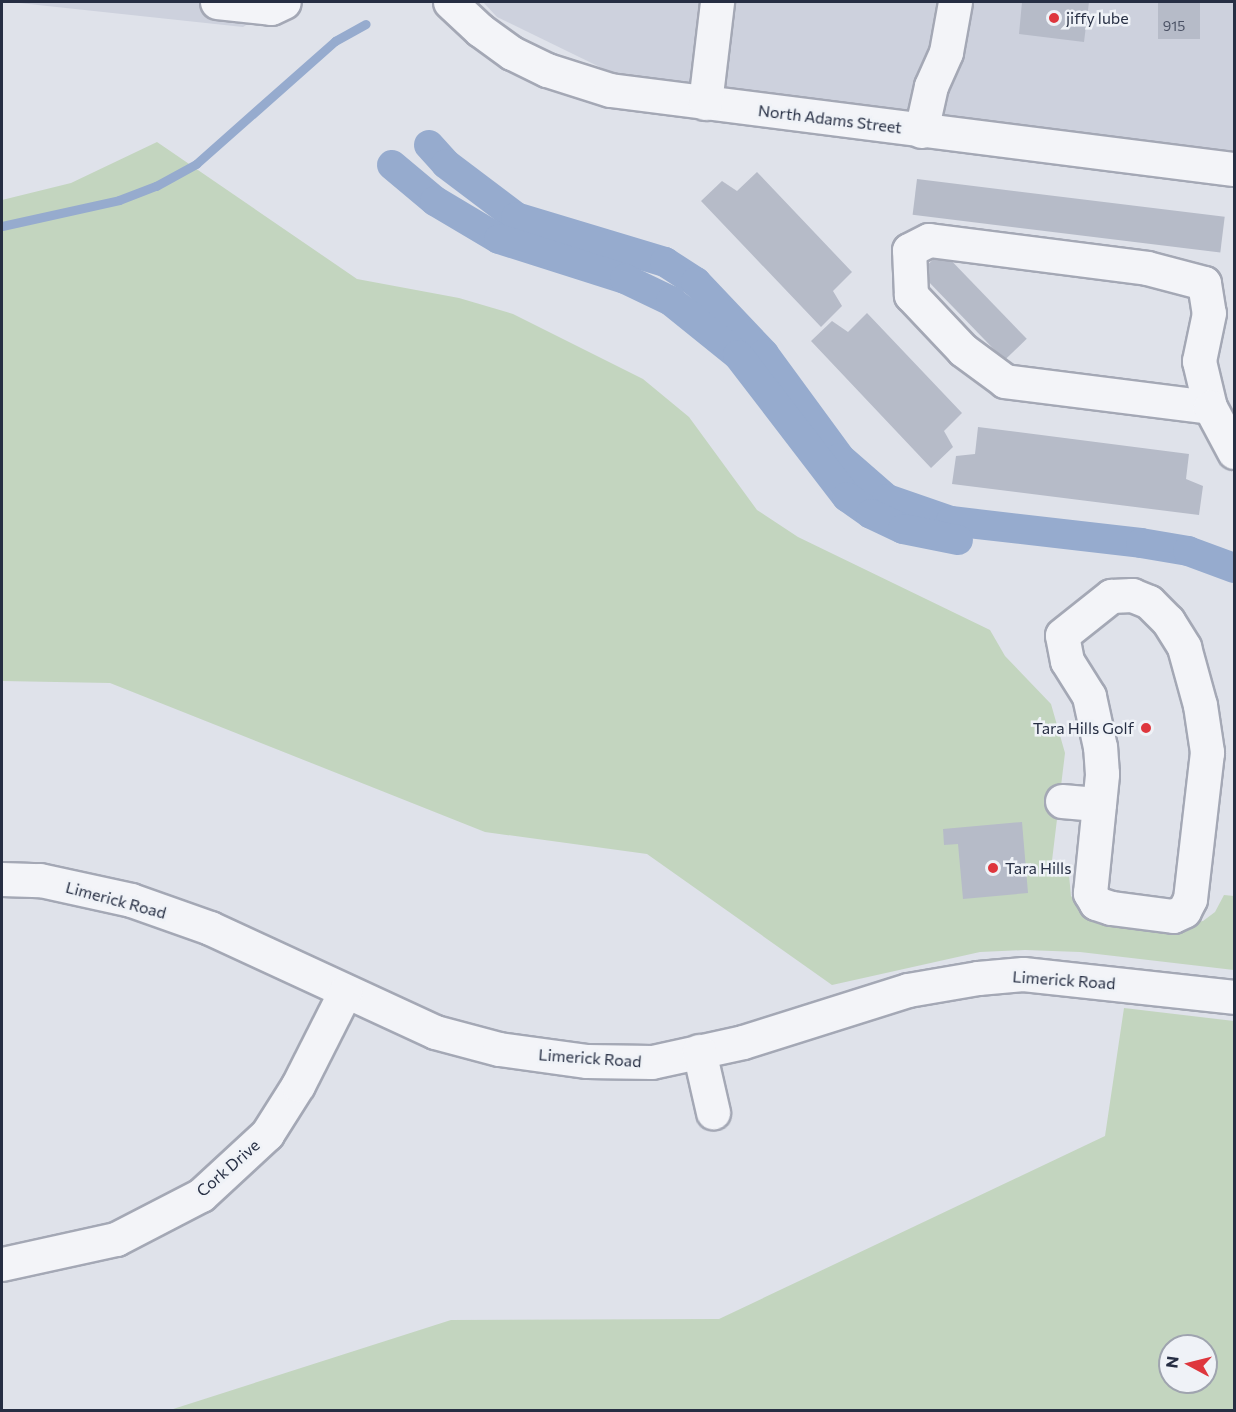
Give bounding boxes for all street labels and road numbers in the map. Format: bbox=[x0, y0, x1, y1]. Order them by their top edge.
street label: North Adams Street bbox=[757, 101, 903, 137]
street label: Limerick Road bbox=[64, 877, 168, 923]
street label: Limerick Road bbox=[1012, 967, 1116, 993]
street label: Limerick Road bbox=[538, 1045, 642, 1071]
street label: Cork Drive bbox=[193, 1135, 263, 1201]

